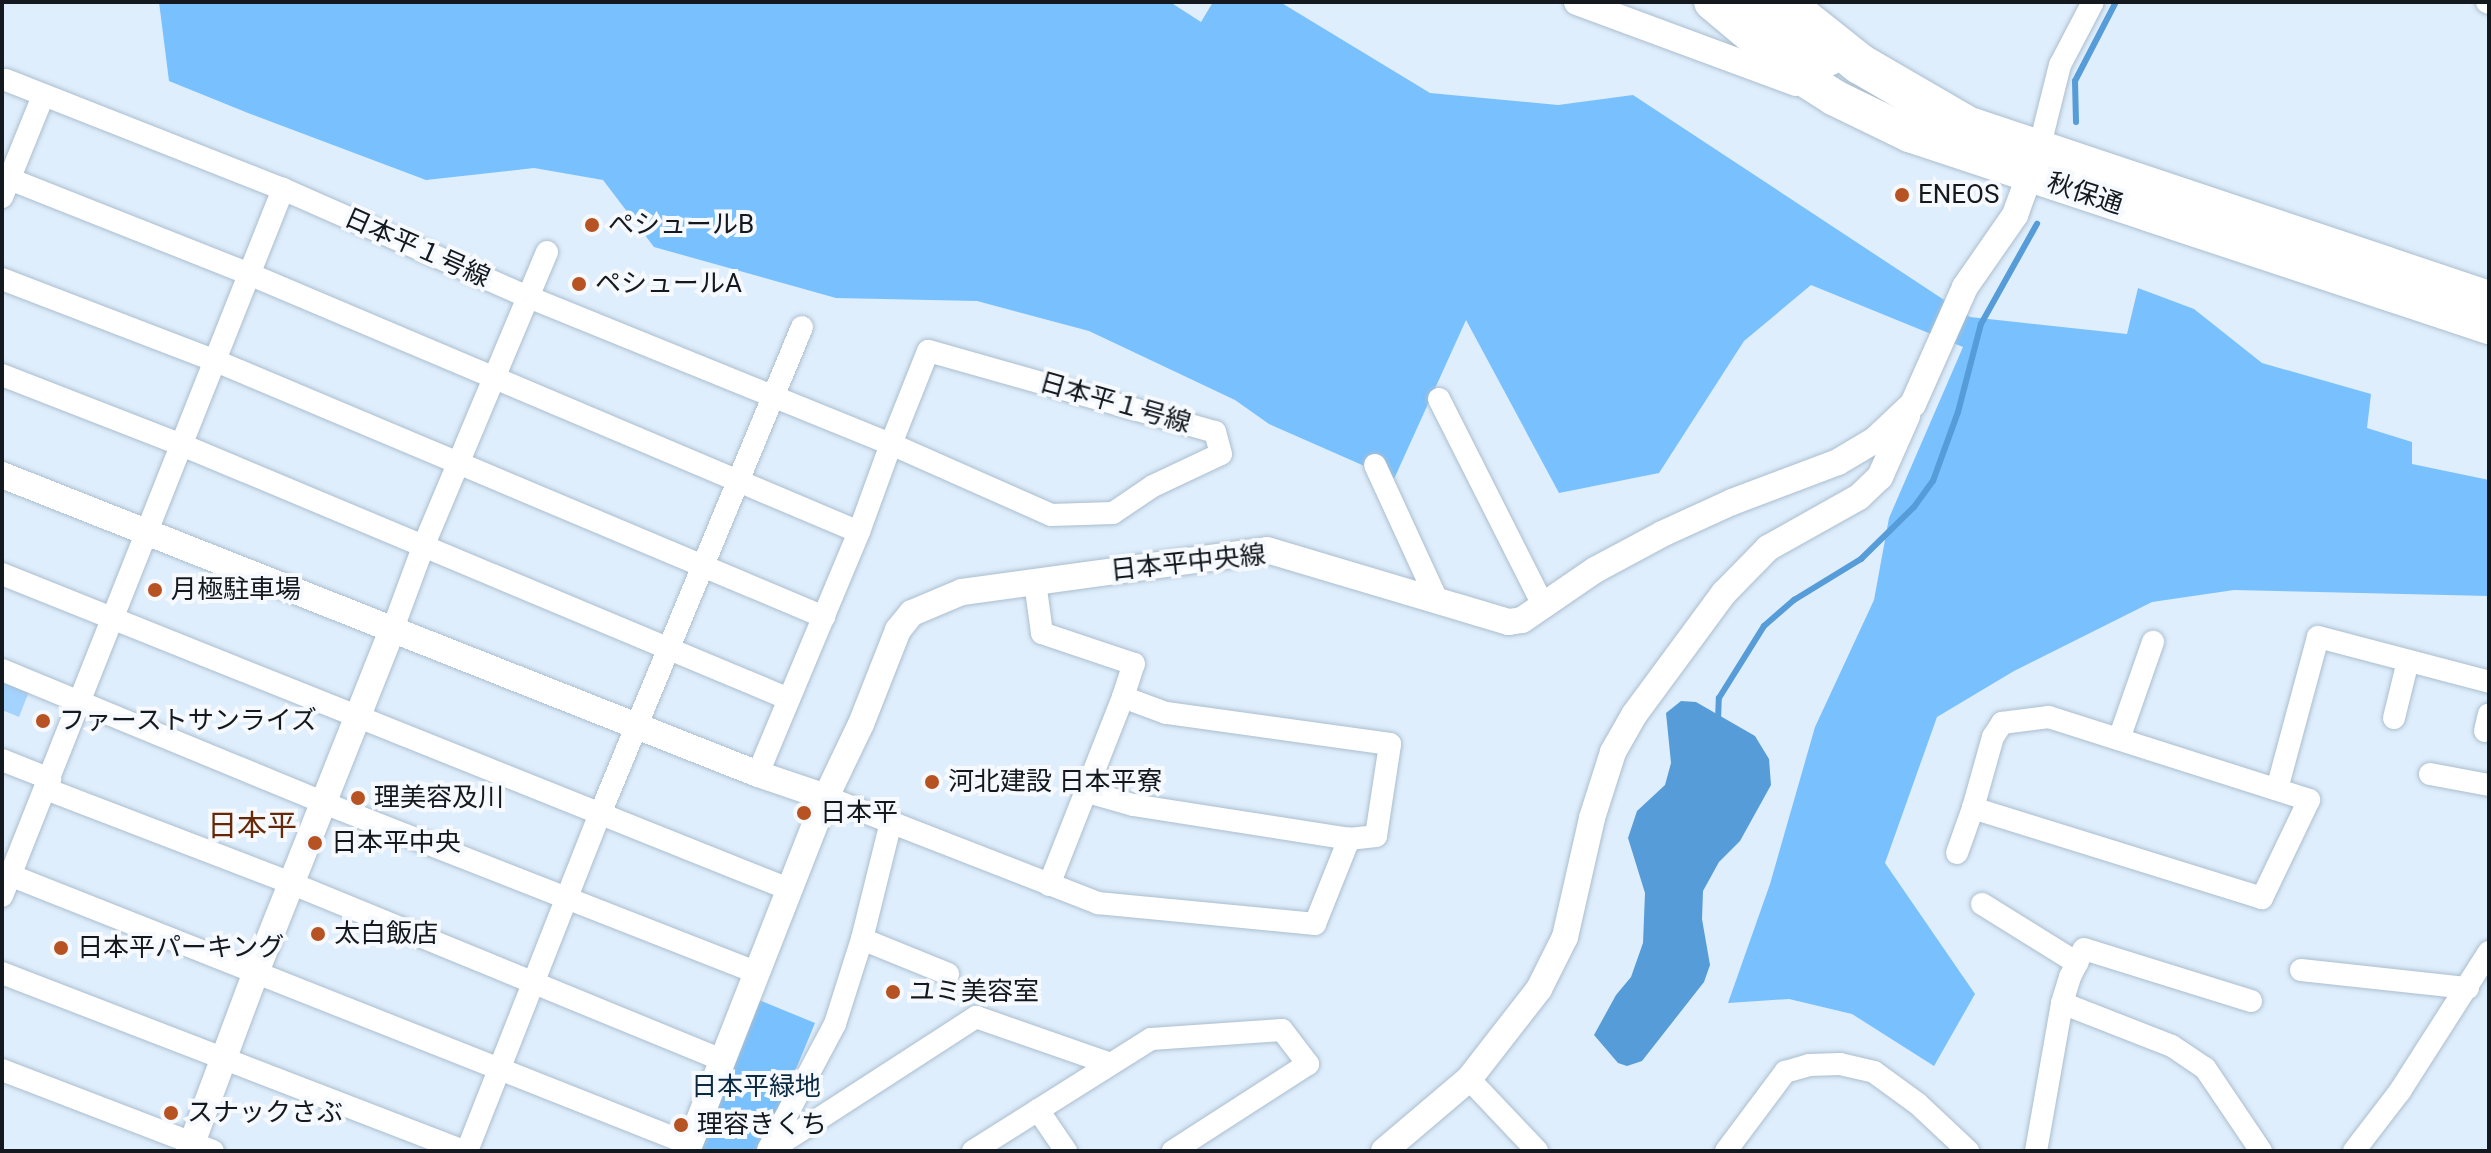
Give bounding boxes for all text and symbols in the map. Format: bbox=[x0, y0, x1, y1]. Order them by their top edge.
street label: 秋保通 bbox=[2043, 167, 2127, 221]
place label: ENEOS bbox=[1918, 179, 1999, 211]
marker: ENEOS bbox=[1893, 186, 1911, 204]
street label: 日本平１号線 bbox=[339, 202, 495, 294]
place label: ぺシュールB bbox=[608, 209, 754, 241]
marker: ぺシュールB bbox=[583, 216, 601, 234]
place label: ペシュールA bbox=[595, 268, 742, 300]
marker: ペシュールA bbox=[570, 275, 588, 293]
street label: 日本平１号線 bbox=[1036, 367, 1194, 439]
street label: 日本平中央線 bbox=[1109, 539, 1267, 587]
place label: 月極駐車場 bbox=[171, 574, 301, 606]
marker: 月極駐車場 bbox=[146, 581, 164, 599]
place label: ファーストサンライズ bbox=[59, 705, 319, 737]
marker: ファーストサンライズ bbox=[34, 712, 52, 730]
place label: 河北建設 日本平寮 bbox=[948, 766, 1162, 798]
marker: 河北建設 日本平寮 bbox=[923, 773, 941, 791]
place label: 理美容及川 bbox=[374, 782, 504, 814]
marker: 理美容及川 bbox=[349, 789, 367, 807]
place label: 日本平 bbox=[820, 797, 898, 829]
marker: 日本平 bbox=[795, 804, 813, 822]
district label: 日本平 bbox=[207, 808, 297, 844]
place label: 日本平中央 bbox=[331, 827, 461, 859]
marker: 日本平中央 bbox=[306, 834, 324, 852]
place label: 太白飯店 bbox=[334, 918, 438, 950]
marker: 太白飯店 bbox=[309, 925, 327, 943]
place label: 日本平パーキング bbox=[77, 932, 285, 964]
marker: 日本平パーキング bbox=[52, 939, 70, 957]
place label: ユミ美容室 bbox=[909, 976, 1039, 1008]
marker: ユミ美容室 bbox=[884, 983, 902, 1001]
park label: 日本平緑地 bbox=[691, 1071, 821, 1103]
place label: スナックさぶ bbox=[187, 1097, 343, 1129]
marker: スナックさぶ bbox=[162, 1104, 180, 1122]
place label: 理容きくち bbox=[697, 1109, 827, 1141]
marker: 理容きくち bbox=[672, 1116, 690, 1134]

